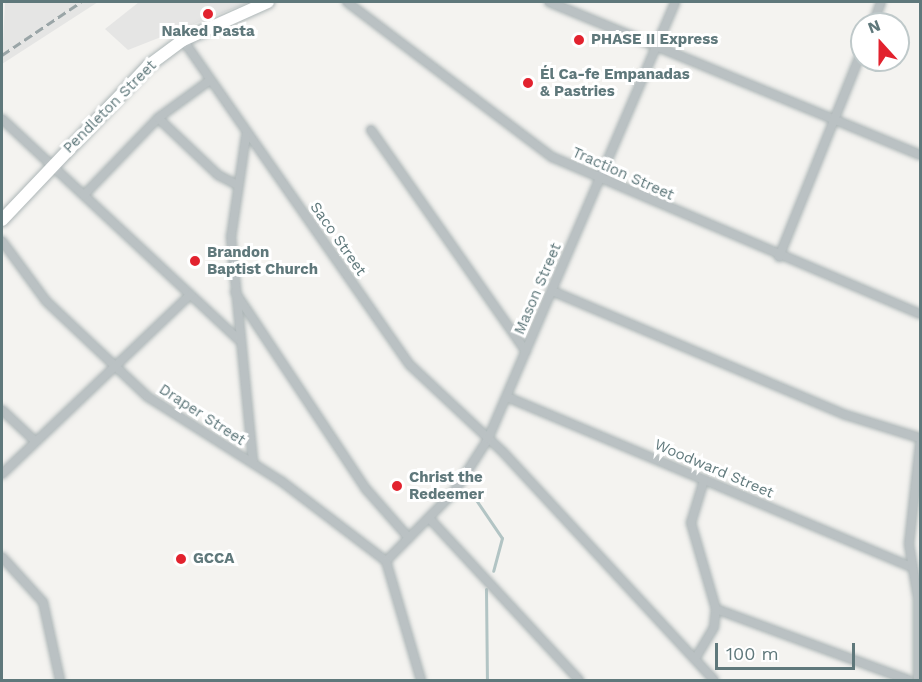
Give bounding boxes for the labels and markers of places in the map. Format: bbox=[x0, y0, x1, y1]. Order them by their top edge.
marker: Naked Pasta bbox=[201, 7, 215, 21]
place label: Naked Pasta bbox=[161, 23, 255, 41]
place label: PHASE II Express bbox=[591, 31, 718, 49]
marker: PHASE II Express bbox=[572, 33, 586, 47]
place label: Él Ca-fe Empanadas & Pastries bbox=[540, 65, 690, 100]
marker: Él Ca-fe Empanadas & Pastries bbox=[521, 76, 535, 90]
place label: Brandon Baptist Church bbox=[207, 243, 318, 278]
marker: Brandon Baptist Church bbox=[188, 254, 202, 268]
place label: Christ the Redeemer bbox=[409, 468, 484, 503]
marker: Christ the Redeemer bbox=[390, 479, 404, 493]
place label: GCCA bbox=[193, 550, 234, 568]
marker: GCCA bbox=[174, 552, 188, 566]

